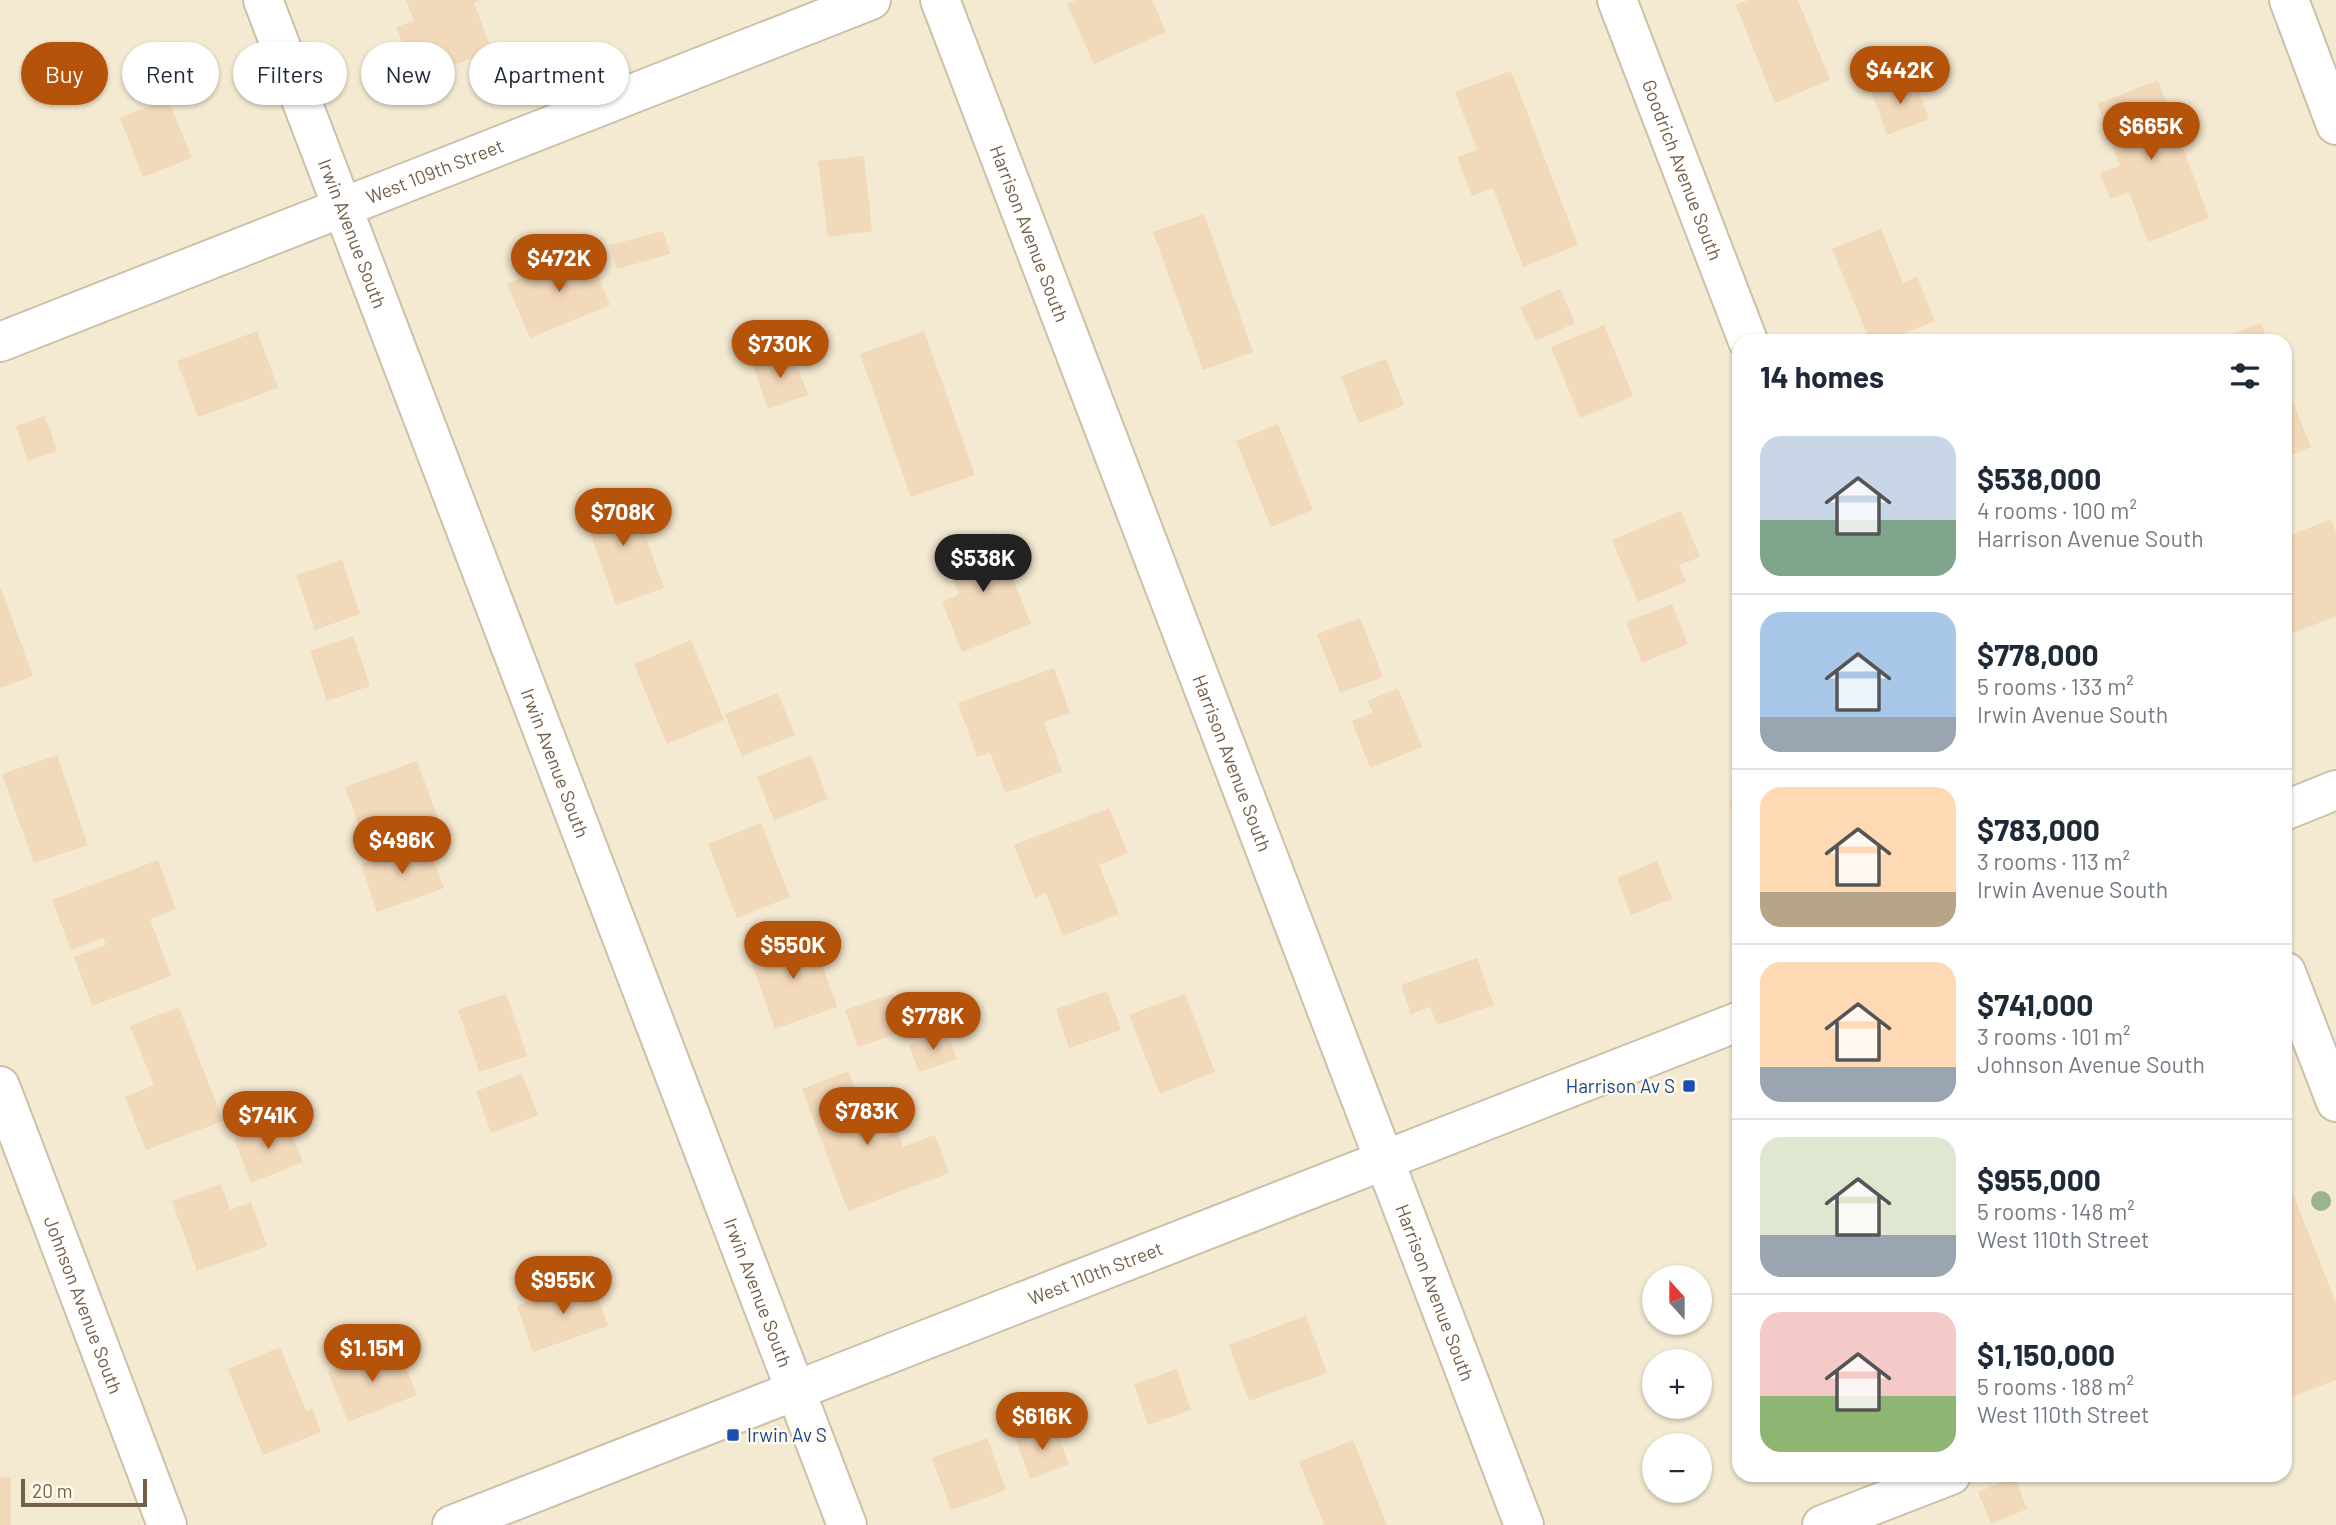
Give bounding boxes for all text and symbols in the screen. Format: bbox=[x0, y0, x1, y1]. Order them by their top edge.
chip: Buy bbox=[21, 42, 108, 105]
chip: Rent bbox=[122, 42, 219, 105]
chip: Filters bbox=[233, 42, 347, 105]
chip: New bbox=[361, 42, 455, 105]
chip: Apartment bbox=[469, 42, 629, 105]
pin: $442K bbox=[1851, 46, 1949, 106]
text: $442K bbox=[1866, 55, 1934, 83]
street label: Goodrich Avenue South bbox=[1638, 76, 1728, 263]
pin: $665K bbox=[2102, 102, 2200, 162]
text: $665K bbox=[2119, 111, 2183, 139]
street label: West 109th Street bbox=[362, 134, 507, 208]
street label: Harrison Avenue South bbox=[986, 142, 1074, 325]
street label: Irwin Avenue South bbox=[314, 155, 392, 311]
pin: $472K bbox=[510, 234, 608, 294]
text: $472K bbox=[527, 243, 591, 271]
pin: $730K bbox=[731, 320, 829, 380]
text: $730K bbox=[748, 329, 812, 357]
icon: filters bbox=[2226, 357, 2264, 395]
text: 14 homes bbox=[1760, 358, 1884, 394]
text: $538,000 bbox=[1977, 460, 2101, 496]
icon: home bbox=[1816, 464, 1900, 548]
pin: $708K bbox=[574, 489, 672, 548]
text: 4 rooms · 100 m² bbox=[1977, 496, 2137, 524]
text: $708K bbox=[591, 497, 655, 525]
text: Harrison Avenue South bbox=[1977, 524, 2204, 552]
pin: $538K bbox=[934, 534, 1032, 594]
text: $538K bbox=[951, 543, 1015, 571]
text: $778,000 bbox=[1977, 636, 2099, 672]
icon: home bbox=[1816, 640, 1900, 724]
street label: Harrison Avenue South bbox=[1188, 671, 1277, 854]
text: 5 rooms · 133 m² bbox=[1977, 672, 2134, 700]
street label: Irwin Avenue South bbox=[517, 685, 595, 841]
text: Irwin Avenue South bbox=[1977, 700, 2168, 728]
text: $783,000 bbox=[1977, 811, 2100, 847]
icon: home bbox=[1816, 815, 1900, 899]
pin: $496K bbox=[353, 816, 451, 876]
text: $496K bbox=[369, 825, 435, 853]
text: 3 rooms · 113 m² bbox=[1977, 847, 2130, 875]
text: Irwin Avenue South bbox=[1977, 875, 2168, 903]
pin: $550K bbox=[744, 922, 842, 981]
text: $550K bbox=[760, 930, 826, 958]
text: $741,000 bbox=[1977, 986, 2093, 1022]
icon: home bbox=[1816, 990, 1900, 1074]
pin: $778K bbox=[884, 992, 982, 1052]
text: $778K bbox=[902, 1001, 964, 1029]
text: 3 rooms · 101 m² bbox=[1977, 1022, 2130, 1050]
text: Johnson Avenue South bbox=[1977, 1050, 2205, 1078]
place label: Harrison Av S bbox=[1566, 1074, 1675, 1097]
marker: Harrison Av S bbox=[1681, 1078, 1697, 1094]
pin: $783K bbox=[818, 1088, 916, 1147]
pin: $741K bbox=[219, 1092, 317, 1151]
text: $783K bbox=[835, 1096, 899, 1124]
text: $741K bbox=[239, 1100, 297, 1128]
text: $955,000 bbox=[1977, 1161, 2101, 1197]
icon: home bbox=[1816, 1165, 1900, 1249]
text: 5 rooms · 148 m² bbox=[1977, 1197, 2135, 1225]
street label: Harrison Avenue South bbox=[1391, 1201, 1480, 1384]
street label: Johnson Avenue South bbox=[39, 1212, 128, 1397]
street label: Irwin Avenue South bbox=[719, 1214, 797, 1370]
text: West 110th Street bbox=[1977, 1225, 2149, 1253]
street label: West 110th Street bbox=[1025, 1236, 1166, 1309]
pin: $955K bbox=[514, 1256, 612, 1316]
text: $955K bbox=[531, 1265, 595, 1293]
north arrow bbox=[1642, 1265, 1712, 1335]
map controls bbox=[1642, 1265, 1712, 1503]
pin: $1.15M bbox=[315, 1324, 429, 1384]
text: $1.15M bbox=[340, 1333, 404, 1361]
text: $1,150,000 bbox=[1977, 1336, 2115, 1372]
icon: home bbox=[1816, 1340, 1900, 1424]
button: + bbox=[1642, 1349, 1712, 1419]
text: 5 rooms · 188 m² bbox=[1977, 1372, 2134, 1400]
pin: $616K bbox=[993, 1392, 1091, 1452]
text: West 110th Street bbox=[1977, 1400, 2149, 1428]
text: $616K bbox=[1012, 1401, 1072, 1429]
place label: Irwin Av S bbox=[747, 1423, 827, 1446]
marker: Irwin Av S bbox=[725, 1427, 741, 1443]
button: − bbox=[1642, 1433, 1712, 1503]
scale bar bbox=[21, 1476, 147, 1508]
text: 20 m bbox=[32, 1479, 72, 1502]

